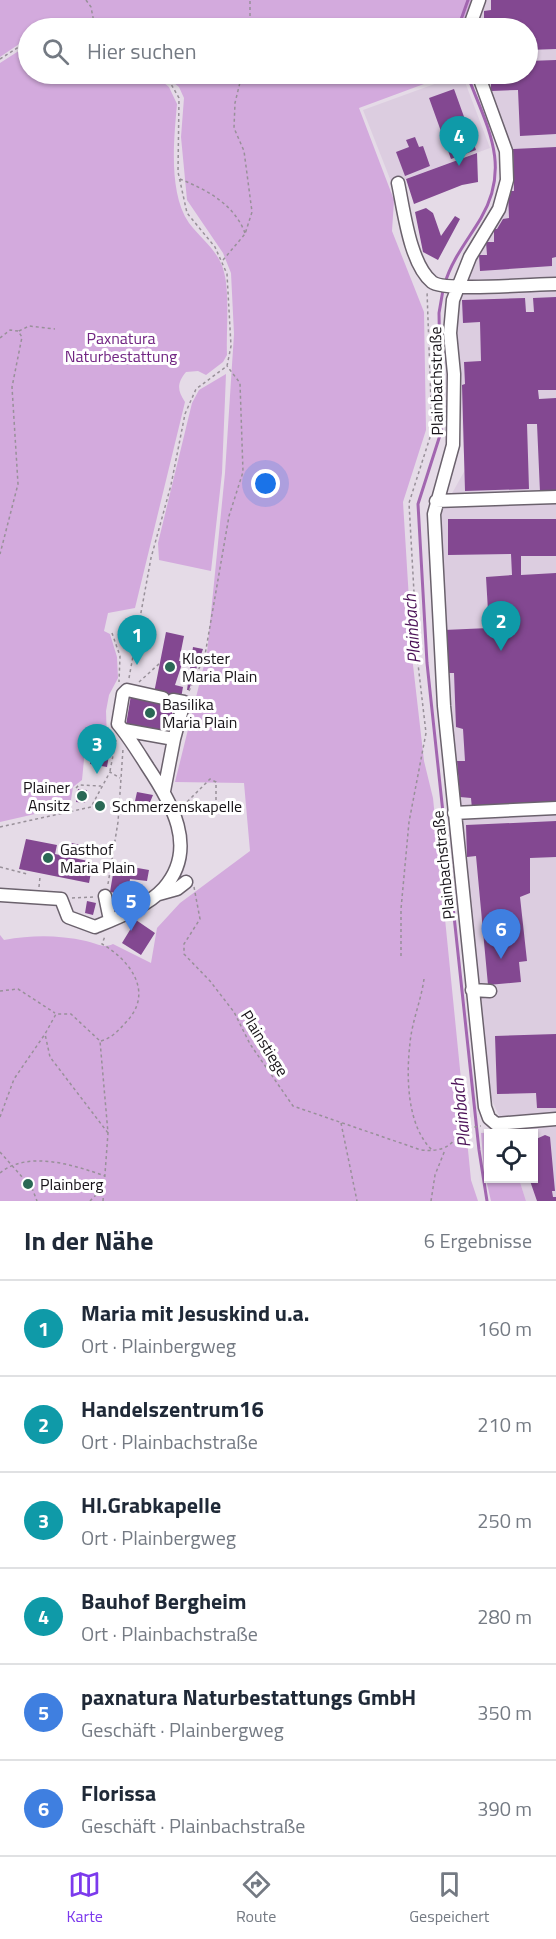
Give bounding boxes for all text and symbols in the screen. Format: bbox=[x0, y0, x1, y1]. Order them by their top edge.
search box bbox=[18, 18, 538, 84]
text: Hier suchen bbox=[87, 34, 196, 68]
icon: search bbox=[39, 35, 72, 68]
pin: 4 bbox=[440, 116, 478, 166]
park label: Paxnatura Naturbestattung bbox=[65, 326, 177, 368]
street label: Plainbachstraße bbox=[423, 326, 449, 436]
your location bbox=[251, 469, 280, 498]
water label: Plainbach bbox=[396, 592, 427, 665]
pin: 2 bbox=[482, 602, 520, 651]
pin: 1 bbox=[118, 616, 156, 665]
place label: Kloster Maria Plain bbox=[182, 646, 257, 688]
marker: Kloster Maria Plain bbox=[163, 660, 177, 674]
place label: Basilika Maria Plain bbox=[162, 692, 237, 734]
marker: Basilika Maria Plain bbox=[143, 706, 157, 720]
pin: 3 bbox=[78, 724, 116, 774]
place label: Plainer Ansitz bbox=[23, 775, 70, 817]
marker: Plainer Ansitz bbox=[75, 789, 89, 803]
place label: Schmerzenskapelle bbox=[112, 794, 242, 818]
marker: Schmerzenskapelle bbox=[93, 799, 107, 813]
street label: Plainbachstraße bbox=[425, 809, 461, 921]
place label: Gasthof Maria Plain bbox=[60, 837, 135, 879]
marker: Gasthof Maria Plain bbox=[41, 851, 55, 865]
pin: 5 bbox=[112, 882, 150, 931]
pin: 6 bbox=[482, 910, 520, 959]
street label: Plainstiege bbox=[235, 1005, 295, 1081]
water label: Plainbach bbox=[443, 1076, 478, 1149]
map controls bbox=[484, 1129, 538, 1183]
button: locate bbox=[484, 1129, 538, 1183]
place label: Plainberg bbox=[40, 1172, 103, 1196]
marker: Plainberg bbox=[21, 1177, 35, 1191]
text: In der Nähe bbox=[24, 1221, 153, 1260]
text: 6 Ergebnisse bbox=[424, 1225, 532, 1256]
text: Maria mit Jesuskind u.a. bbox=[81, 1296, 310, 1330]
text: 1 bbox=[38, 1313, 49, 1344]
text: 160 m bbox=[477, 1313, 532, 1344]
text: Ort · Plainbergweg bbox=[81, 1330, 236, 1361]
text: Handelszentrum16 bbox=[81, 1392, 264, 1426]
text: 2 bbox=[38, 1409, 49, 1440]
text: 210 m bbox=[477, 1409, 532, 1440]
text: Ort · Plainbachstraße bbox=[81, 1426, 258, 1457]
text: Hl.Grabkapelle bbox=[81, 1488, 221, 1522]
text: 3 bbox=[38, 1505, 49, 1536]
text: 250 m bbox=[477, 1505, 532, 1536]
text: Ort · Plainbergweg bbox=[81, 1522, 236, 1553]
text: Bauhof Bergheim bbox=[81, 1584, 246, 1618]
text: 4 bbox=[38, 1601, 49, 1632]
text: 280 m bbox=[477, 1601, 532, 1632]
text: Ort · Plainbachstraße bbox=[81, 1618, 258, 1649]
text: paxnatura Naturbestattungs GmbH bbox=[81, 1680, 416, 1714]
text: 5 bbox=[38, 1697, 49, 1728]
text: 350 m bbox=[477, 1697, 532, 1728]
text: Geschäft · Plainbergweg bbox=[81, 1714, 284, 1745]
text: Florissa bbox=[81, 1776, 156, 1810]
text: 6 bbox=[38, 1793, 49, 1824]
text: 390 m bbox=[477, 1793, 532, 1824]
text: Geschäft · Plainbachstraße bbox=[81, 1810, 305, 1841]
tab: Karte bbox=[67, 1868, 103, 1928]
tab: Route bbox=[236, 1868, 276, 1928]
tab: Gespeichert bbox=[409, 1868, 489, 1928]

